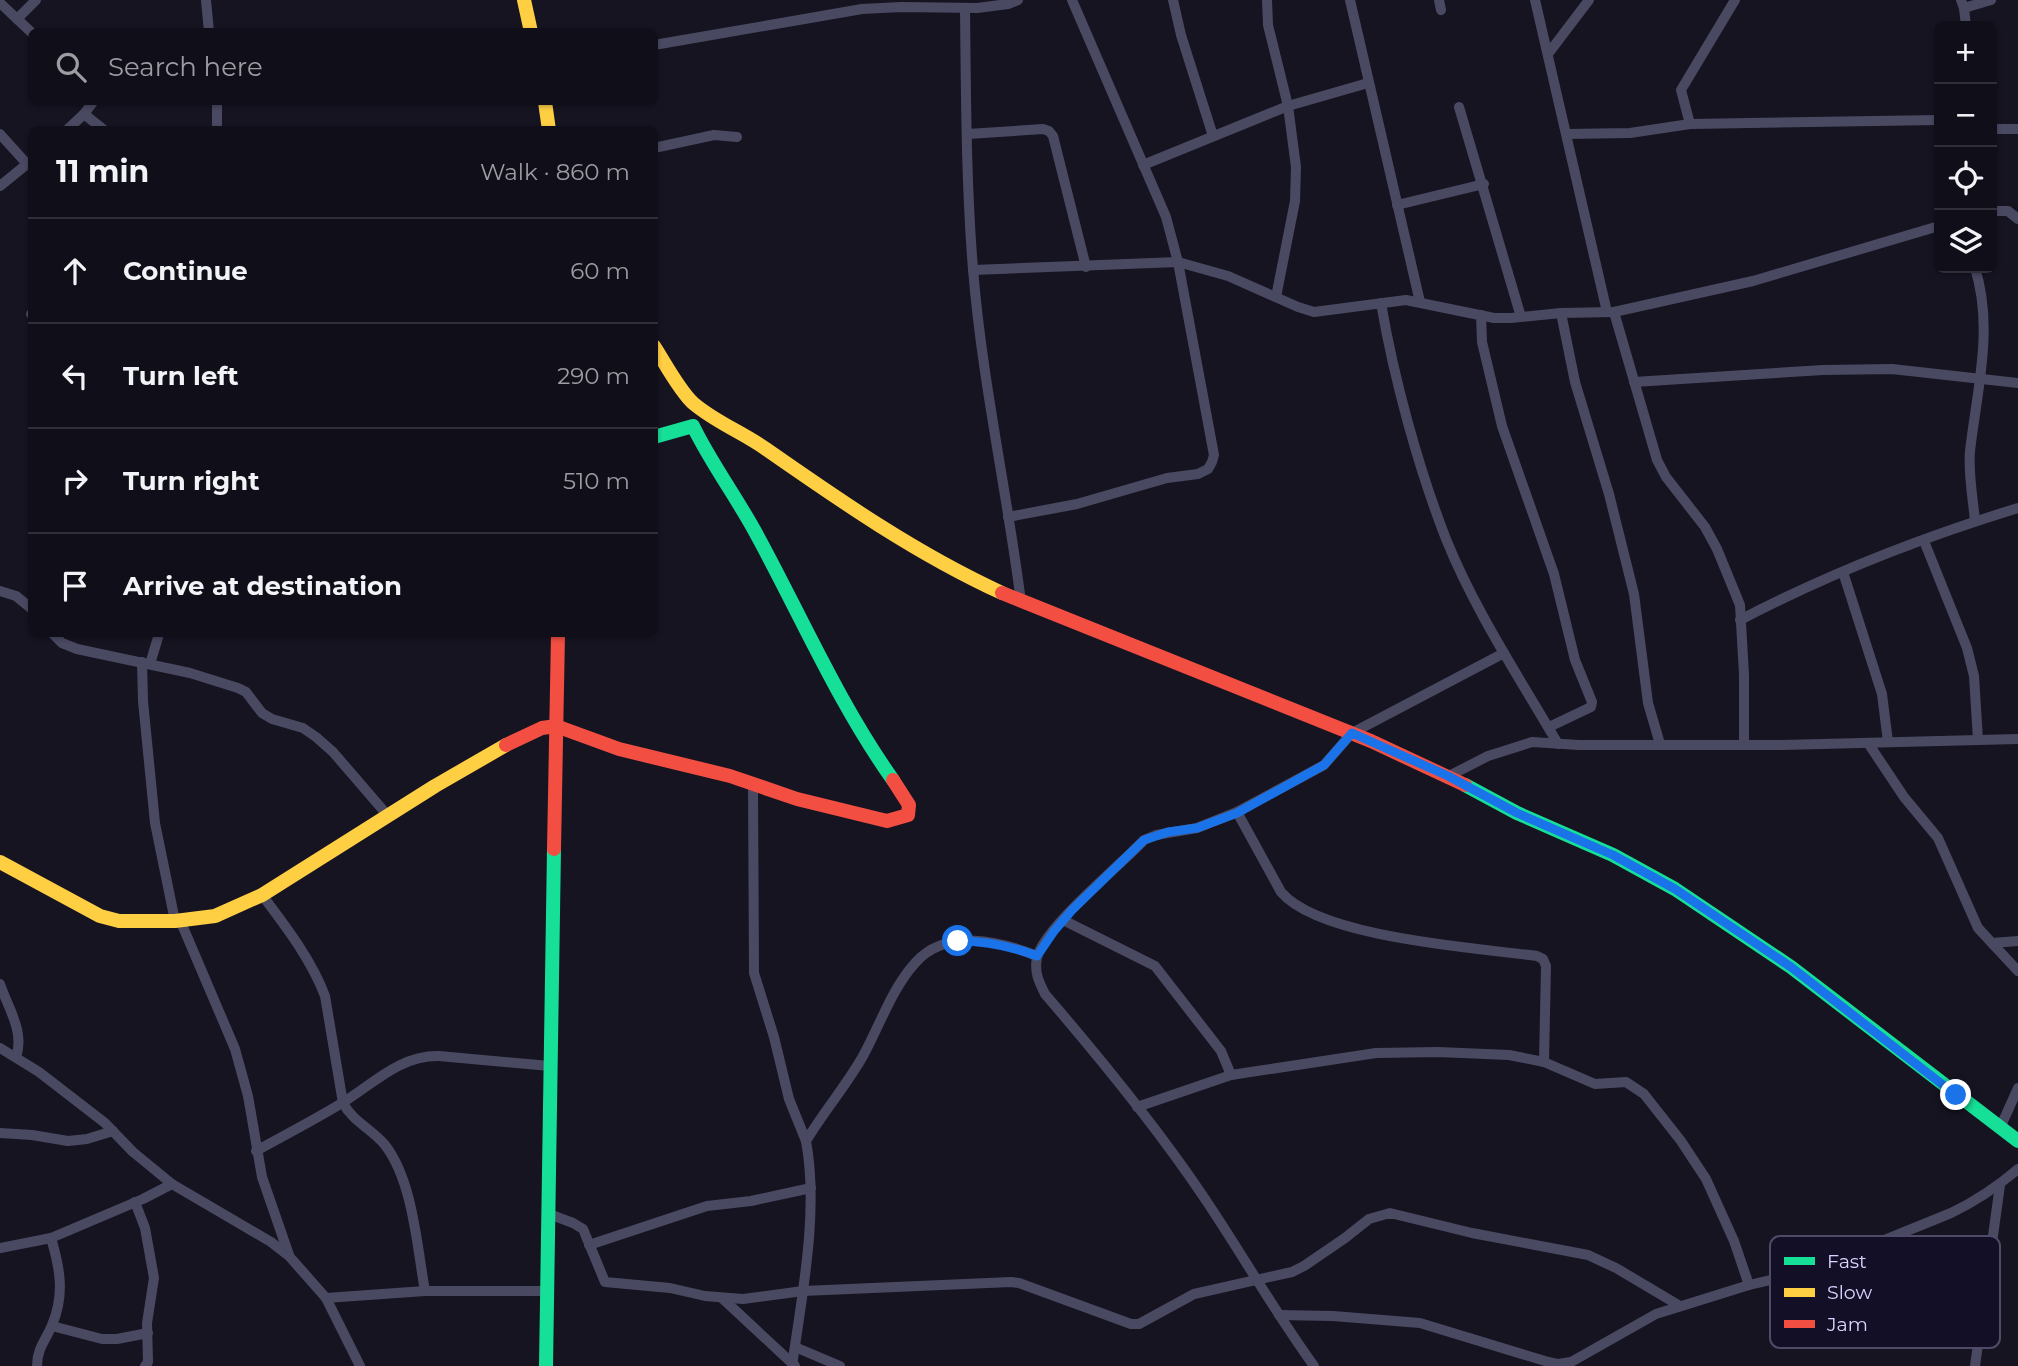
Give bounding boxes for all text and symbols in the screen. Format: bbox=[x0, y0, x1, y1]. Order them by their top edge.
map controls bbox=[1934, 21, 1997, 273]
button: + bbox=[1934, 21, 1997, 84]
search box bbox=[28, 28, 658, 105]
icon: search bbox=[52, 48, 90, 86]
text: Search here bbox=[108, 51, 263, 83]
button: − bbox=[1934, 84, 1997, 147]
button: locate bbox=[1934, 147, 1997, 210]
text: 11 min bbox=[56, 153, 149, 190]
text: Walk · 860 m bbox=[480, 158, 630, 186]
button: layers bbox=[1934, 210, 1997, 273]
icon: ahead bbox=[56, 252, 94, 290]
text: Continue bbox=[123, 255, 248, 287]
text: 60 m bbox=[570, 257, 630, 285]
icon: left bbox=[56, 357, 94, 395]
text: Turn left bbox=[123, 360, 239, 392]
text: 290 m bbox=[557, 362, 630, 390]
icon: right bbox=[56, 462, 94, 500]
text: Turn right bbox=[123, 465, 259, 497]
text: 510 m bbox=[563, 467, 630, 495]
icon: arrive bbox=[56, 567, 94, 605]
text: Arrive at destination bbox=[123, 570, 402, 602]
route start bbox=[942, 925, 973, 956]
route end bbox=[1940, 1079, 1971, 1110]
legend bbox=[1770, 1236, 2000, 1348]
text: Fast bbox=[1827, 1250, 1867, 1273]
text: Slow bbox=[1827, 1281, 1872, 1304]
text: Jam bbox=[1826, 1313, 1868, 1336]

